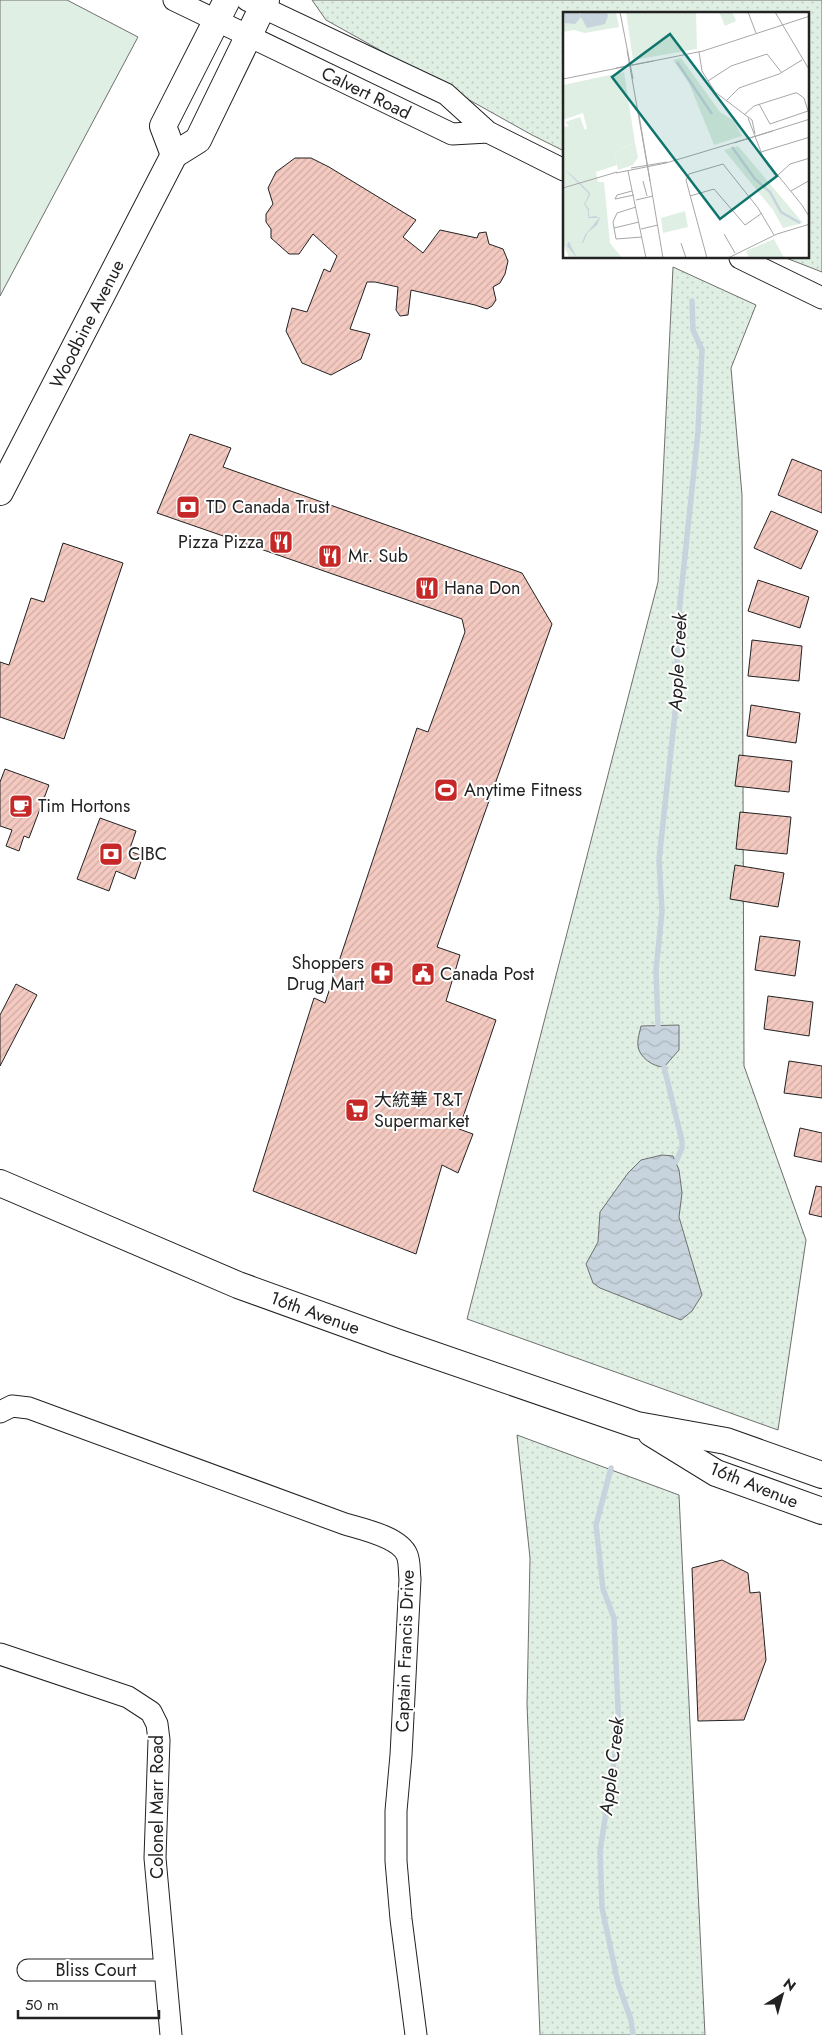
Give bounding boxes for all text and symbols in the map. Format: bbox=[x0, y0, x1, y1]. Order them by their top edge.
inset map bbox=[563, 12, 810, 259]
street label: Calvert Road bbox=[317, 60, 415, 126]
street label: Woodbine Avenue bbox=[43, 255, 131, 393]
bank icon: TD Canada Trust bbox=[175, 494, 201, 520]
place label: TD Canada Trust bbox=[206, 494, 330, 520]
place label: Pizza Pizza bbox=[178, 529, 264, 555]
restaurant icon: Pizza Pizza bbox=[268, 529, 294, 555]
restaurant icon: Mr. Sub bbox=[317, 543, 343, 569]
place label: Mr. Sub bbox=[348, 543, 408, 569]
restaurant icon: Hana Don bbox=[414, 575, 440, 601]
place label: Hana Don bbox=[444, 575, 521, 601]
water label: Apple Creek bbox=[661, 611, 694, 713]
sports icon: Anytime Fitness bbox=[433, 777, 459, 803]
place label: Anytime Fitness bbox=[464, 777, 582, 803]
cafe icon: Tim Hortons bbox=[8, 793, 34, 819]
place label: Tim Hortons bbox=[38, 793, 130, 819]
bank icon: CIBC bbox=[98, 841, 124, 867]
place label: CIBC bbox=[128, 841, 167, 867]
place label: Shoppers Drug Mart bbox=[287, 950, 365, 997]
pharmacy icon: Shoppers Drug Mart bbox=[369, 960, 395, 986]
public building icon: Canada Post bbox=[410, 961, 436, 987]
place label: Canada Post bbox=[440, 961, 535, 987]
place label: 大統華 T&T Supermarket bbox=[374, 1087, 470, 1134]
supermarket icon: 大統華 T&T Supermarket bbox=[344, 1097, 370, 1123]
street label: 16th Avenue bbox=[267, 1285, 363, 1341]
street label: 16th Avenue bbox=[706, 1455, 802, 1515]
street label: Captain Francis Drive bbox=[389, 1569, 421, 1733]
water label: Apple Creek bbox=[592, 1715, 631, 1818]
street label: Colonel Marr Road bbox=[144, 1735, 170, 1879]
street label: Bliss Court bbox=[56, 1957, 137, 1983]
north arrow bbox=[757, 1970, 807, 2020]
text: N bbox=[779, 1973, 800, 1996]
scale bar bbox=[18, 1988, 159, 2020]
text: 50 m bbox=[25, 1994, 59, 2016]

